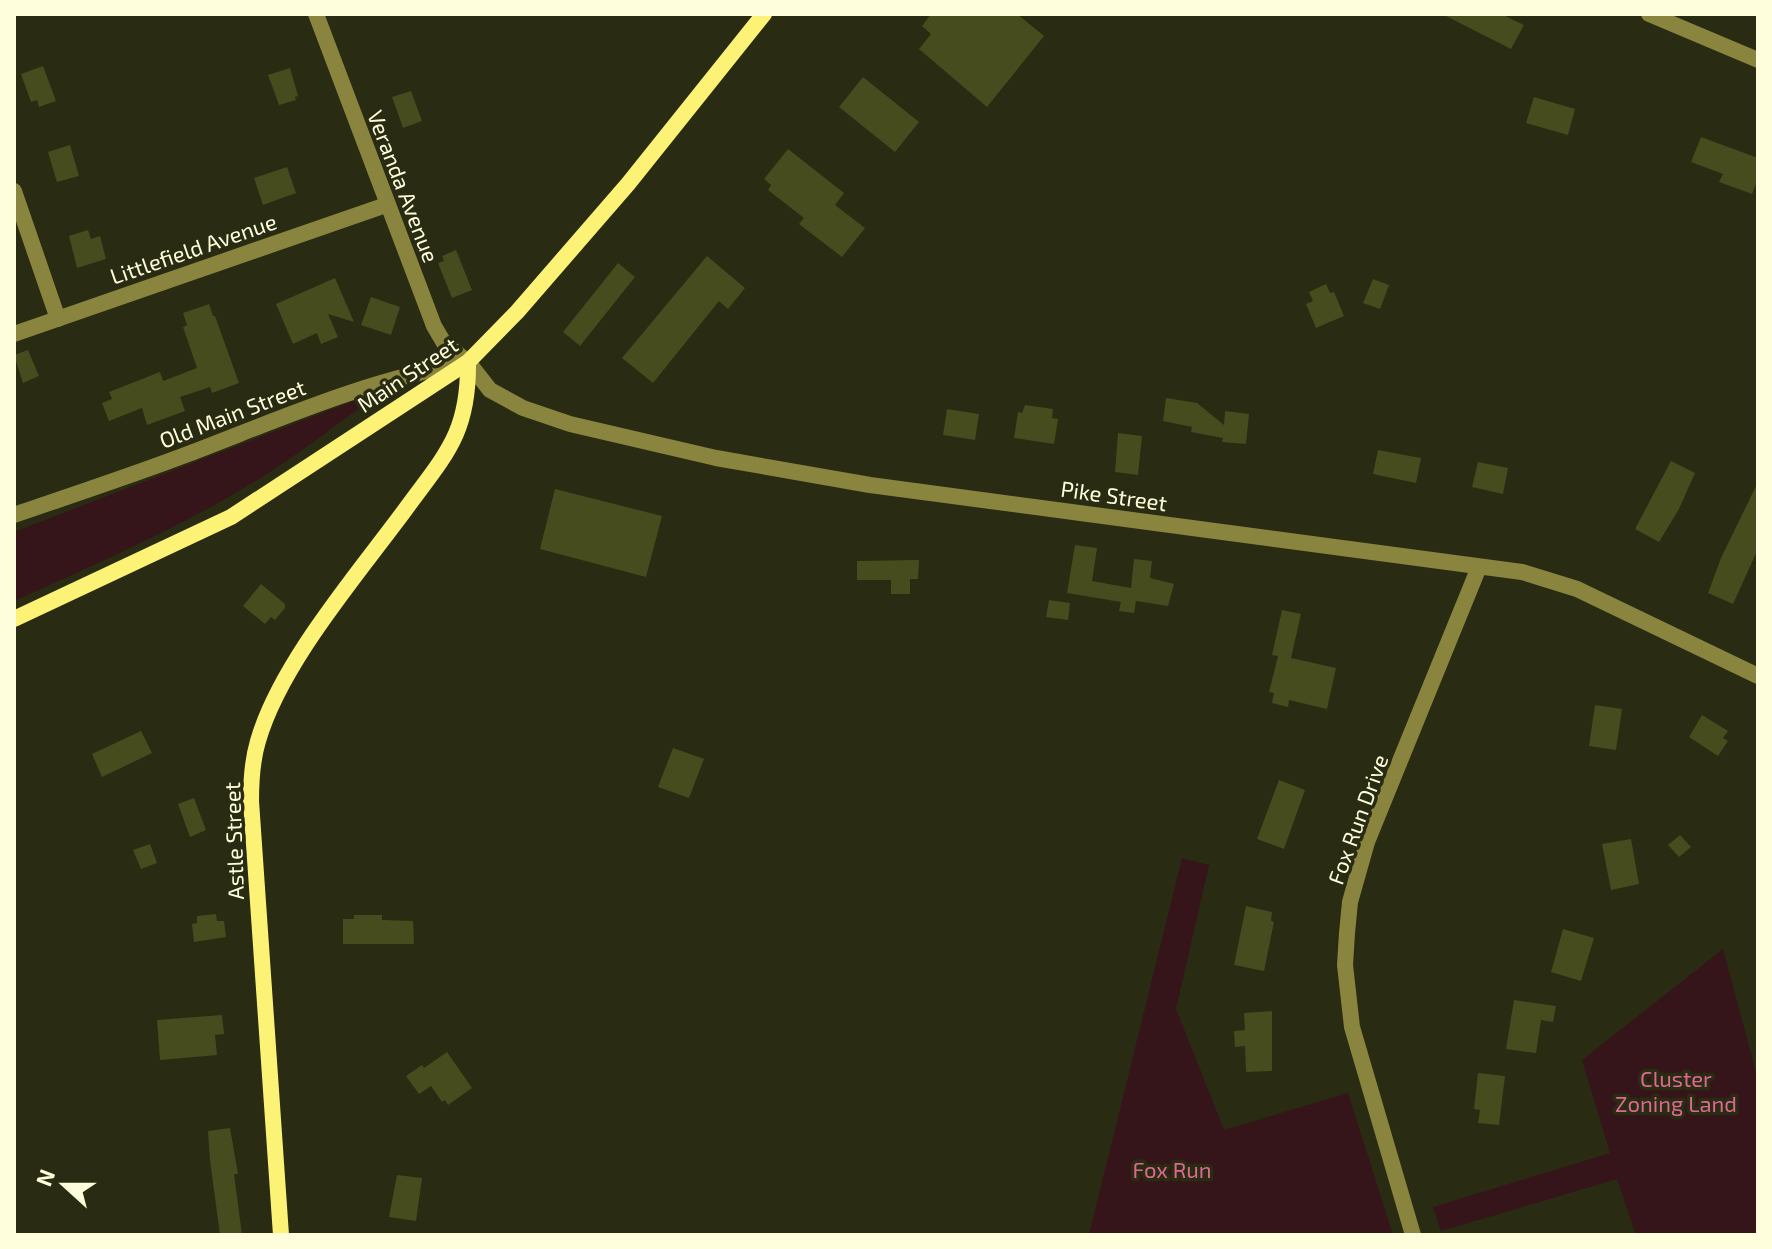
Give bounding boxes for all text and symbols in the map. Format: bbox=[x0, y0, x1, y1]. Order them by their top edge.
street label: Veranda Avenue bbox=[363, 106, 445, 266]
street label: Littlefield Avenue bbox=[106, 207, 280, 289]
street label: Main Street bbox=[352, 331, 462, 417]
street label: Old Main Street bbox=[155, 373, 309, 453]
street label: Pike Street bbox=[1059, 475, 1169, 515]
street label: Fox Run Drive bbox=[1321, 750, 1393, 888]
street label: Astle Street bbox=[218, 782, 248, 900]
park label: Cluster Zoning Land bbox=[1615, 1065, 1737, 1116]
north arrow bbox=[24, 1145, 104, 1225]
park label: Fox Run bbox=[1132, 1156, 1212, 1182]
text: N bbox=[29, 1165, 59, 1190]

